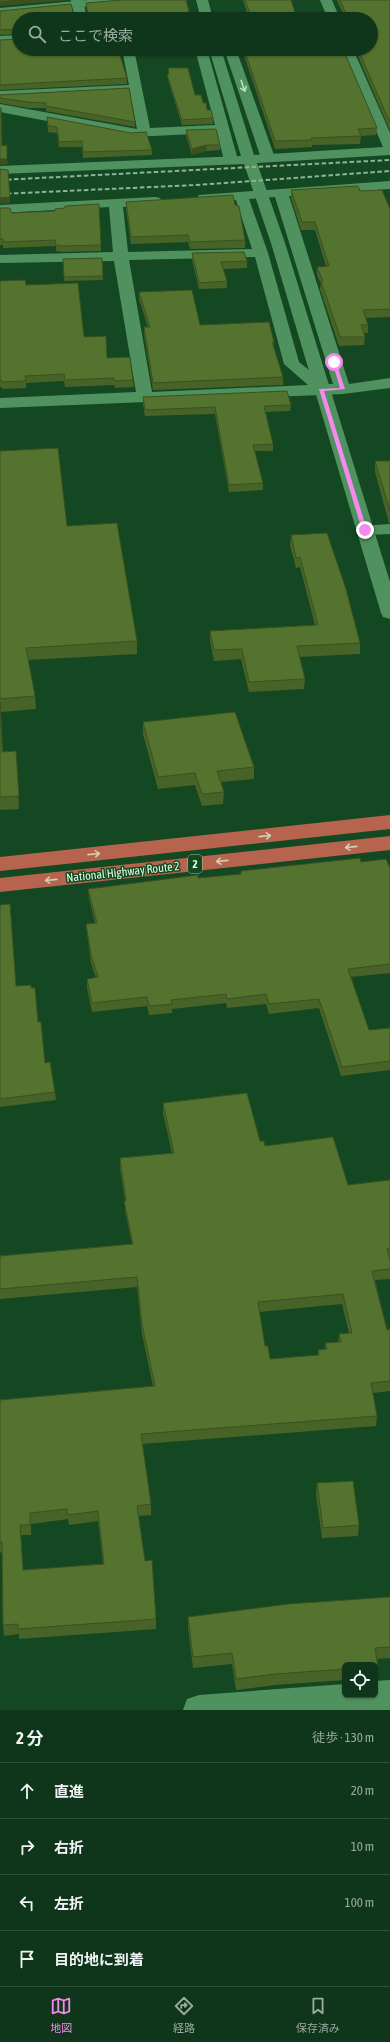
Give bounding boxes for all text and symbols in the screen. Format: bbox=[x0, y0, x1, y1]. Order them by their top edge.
search box bbox=[12, 12, 378, 56]
icon: search bbox=[26, 23, 48, 45]
text: ここで検索 bbox=[58, 27, 133, 44]
one-way arrow bbox=[240, 79, 247, 92]
route start bbox=[325, 353, 343, 371]
route end bbox=[356, 521, 374, 539]
one-way arrow bbox=[259, 832, 272, 839]
one-way arrow bbox=[345, 843, 358, 851]
one-way arrow bbox=[88, 850, 101, 858]
road number: 2 bbox=[188, 855, 202, 873]
one-way arrow bbox=[216, 857, 229, 865]
street label: National Highway Route 2 bbox=[65, 859, 181, 885]
one-way arrow bbox=[45, 876, 58, 883]
map controls bbox=[342, 1662, 378, 1698]
button: locate bbox=[342, 1662, 378, 1698]
text: 2 分 bbox=[16, 1728, 43, 1748]
text: 徒歩 · 130 m bbox=[312, 1730, 374, 1745]
icon: ahead bbox=[16, 1780, 38, 1802]
text: 直進 bbox=[54, 1783, 84, 1800]
text: 20 m bbox=[351, 1783, 374, 1798]
icon: right bbox=[16, 1836, 38, 1858]
text: 右折 bbox=[54, 1839, 84, 1856]
text: 10 m bbox=[351, 1839, 374, 1854]
icon: left bbox=[16, 1892, 38, 1914]
text: 左折 bbox=[54, 1895, 84, 1912]
text: 100 m bbox=[345, 1895, 374, 1910]
icon: arrive bbox=[16, 1948, 38, 1970]
text: 目的地に到着 bbox=[54, 1951, 144, 1968]
tab: 地図 bbox=[50, 1995, 72, 2035]
tab: 経路 bbox=[173, 1995, 195, 2035]
tab: 保存済み bbox=[296, 1995, 340, 2035]

